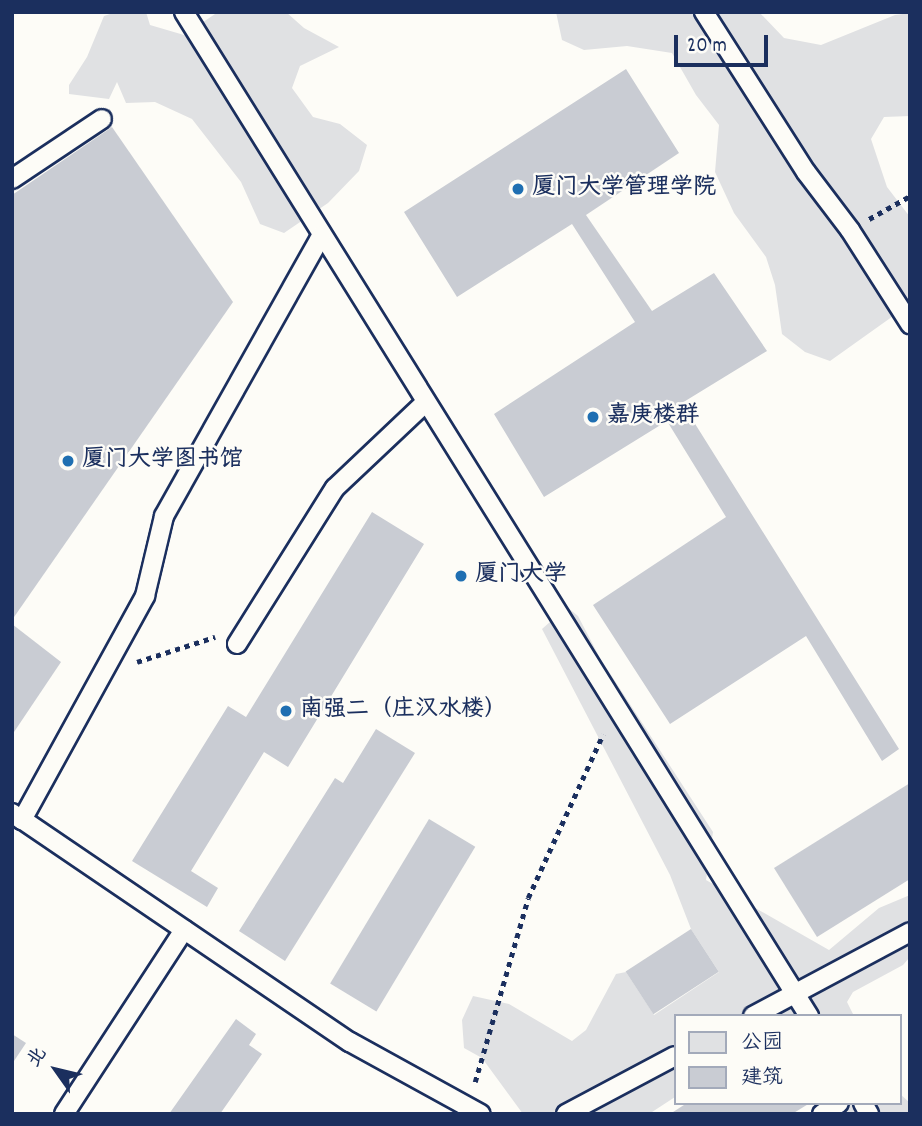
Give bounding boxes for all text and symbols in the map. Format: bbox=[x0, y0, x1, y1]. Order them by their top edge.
scale bar bbox=[677, 21, 772, 65]
text: 20 m bbox=[687, 32, 727, 62]
place label: 厦门大学管理学院 bbox=[532, 175, 716, 203]
marker: 厦门大学管理学院 bbox=[510, 181, 526, 197]
place label: 嘉庚楼群 bbox=[607, 403, 699, 431]
marker: 嘉庚楼群 bbox=[585, 409, 601, 425]
place label: 厦门大学图书馆 bbox=[82, 447, 243, 475]
marker: 厦门大学图书馆 bbox=[60, 453, 76, 469]
place label: 厦门大学 bbox=[475, 562, 567, 590]
marker: 厦门大学 bbox=[453, 568, 469, 584]
place label: 南强二（庄汉水楼） bbox=[300, 697, 507, 725]
marker: 南强二（庄汉水楼） bbox=[278, 703, 294, 719]
legend bbox=[674, 1014, 901, 1105]
text: 公园 bbox=[741, 1029, 783, 1059]
north arrow bbox=[21, 1035, 91, 1105]
text: 北 bbox=[22, 1043, 55, 1073]
text: 建筑 bbox=[741, 1064, 783, 1094]

